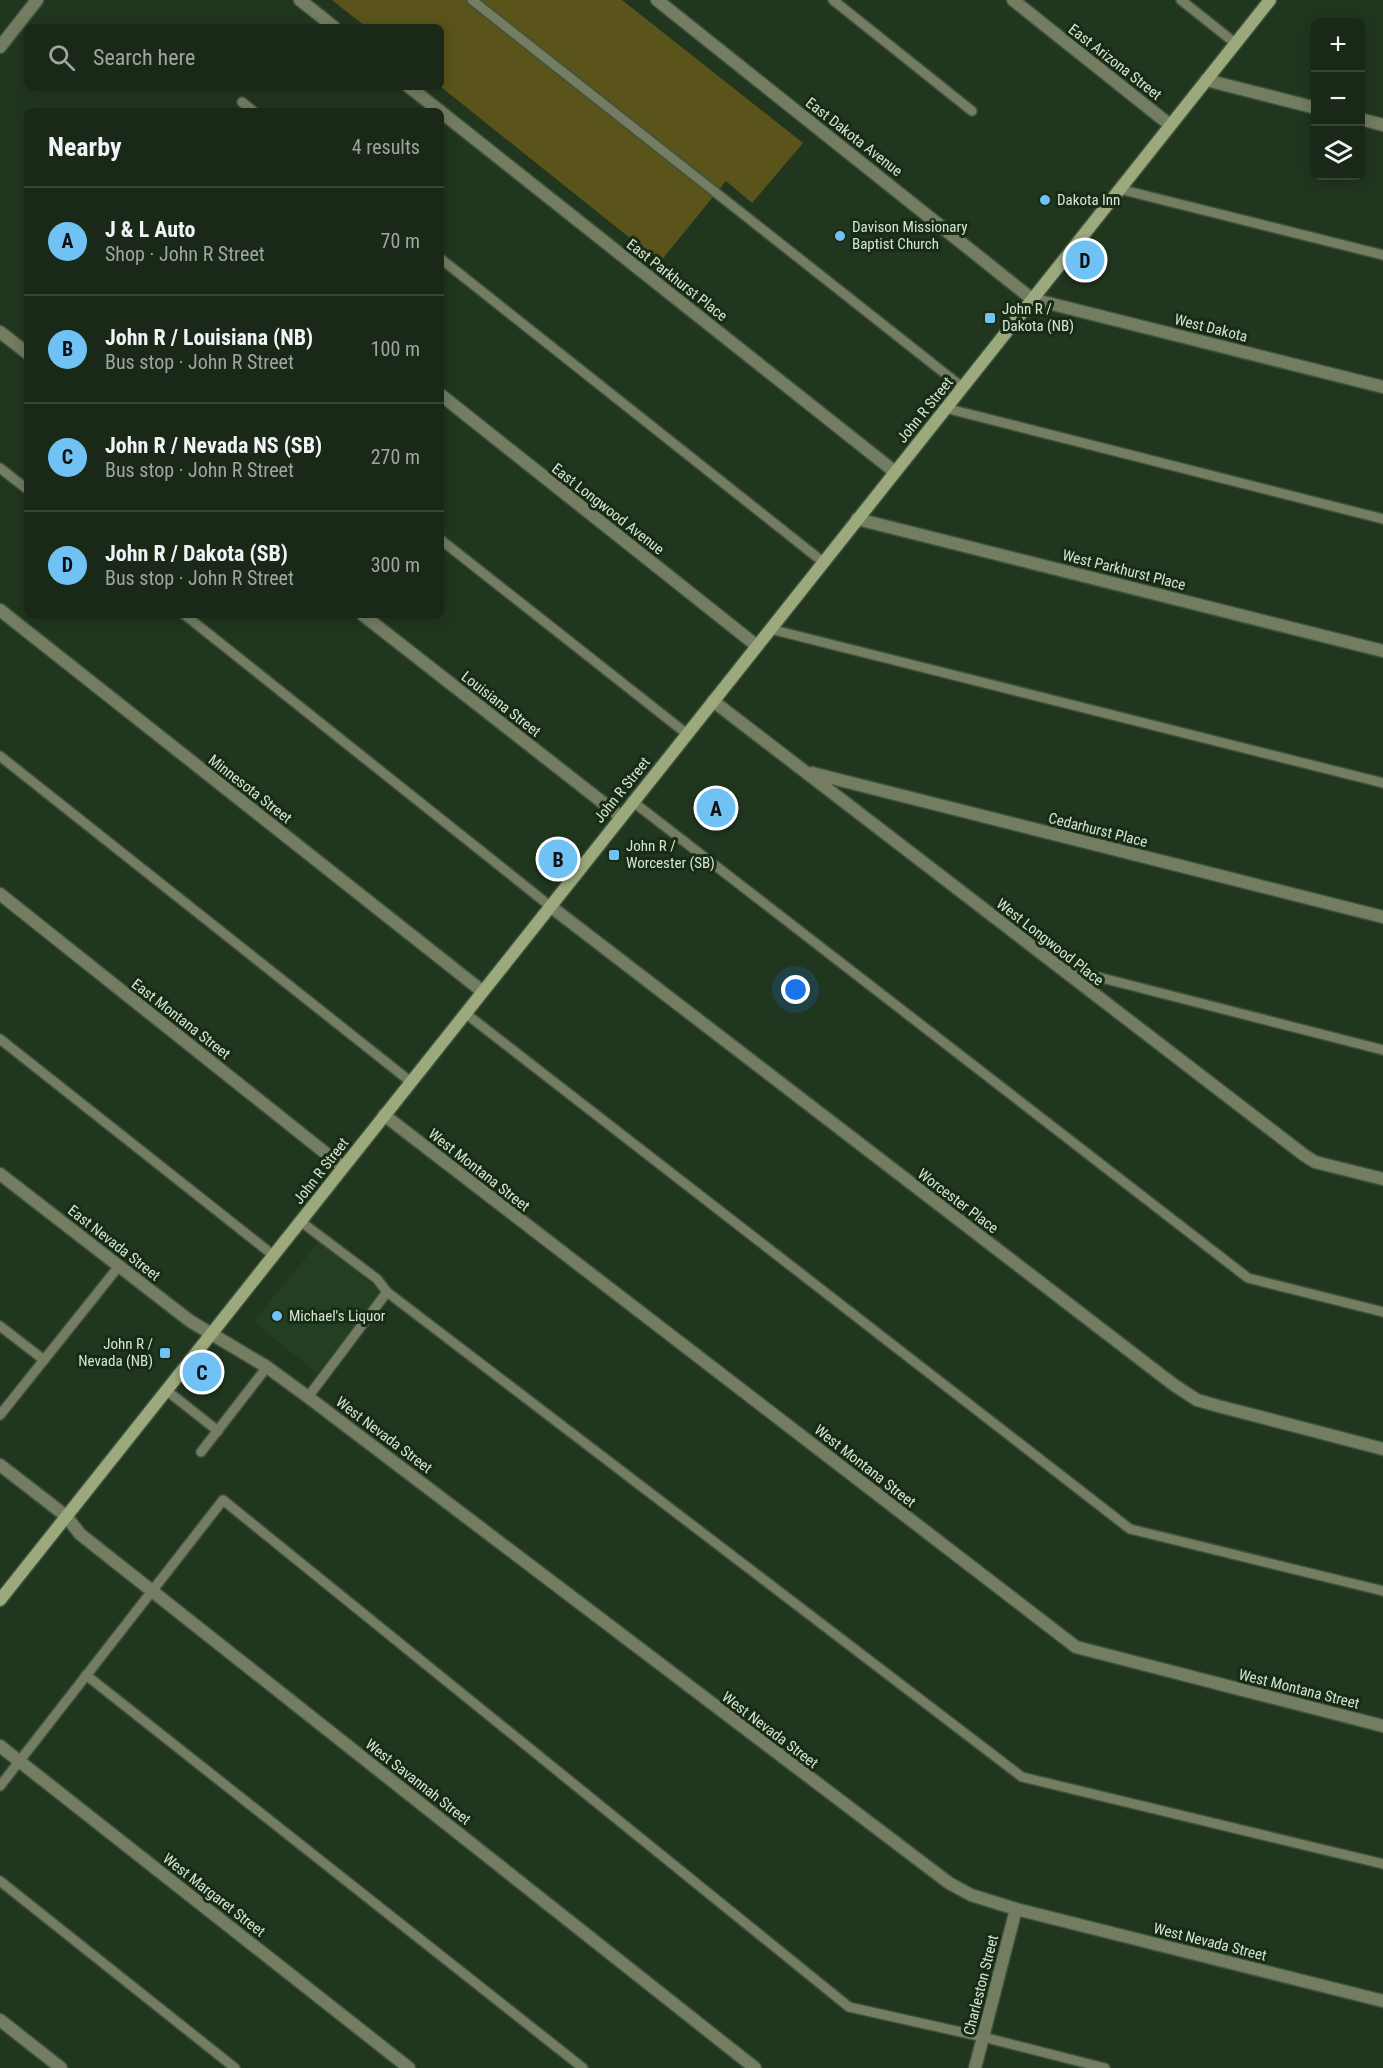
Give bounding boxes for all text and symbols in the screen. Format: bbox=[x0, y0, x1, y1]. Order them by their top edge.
map controls bbox=[1311, 18, 1365, 180]
button: + bbox=[1311, 18, 1365, 72]
street label: East Arizona Street bbox=[1065, 20, 1165, 104]
search box bbox=[24, 24, 444, 90]
icon: search bbox=[45, 41, 78, 74]
text: Search here bbox=[93, 45, 195, 70]
button: − bbox=[1311, 72, 1365, 126]
street label: East Dakota Avenue bbox=[802, 94, 906, 180]
button: layers bbox=[1311, 126, 1365, 180]
text: Nearby bbox=[48, 132, 122, 162]
text: 4 results bbox=[352, 135, 420, 159]
place label: Dakota Inn bbox=[1057, 191, 1120, 209]
marker: Dakota Inn bbox=[1038, 193, 1052, 207]
text: J & L Auto bbox=[105, 217, 195, 242]
place label: Davison Missionary Baptist Church bbox=[852, 218, 967, 253]
text: A bbox=[62, 229, 73, 253]
text: 70 m bbox=[381, 229, 420, 253]
marker: Davison Missionary Baptist Church bbox=[833, 229, 847, 243]
street label: East Parkhurst Place bbox=[623, 235, 731, 325]
pin: D bbox=[1066, 238, 1104, 282]
text: Shop · John R Street bbox=[105, 242, 265, 266]
place label: John R / Dakota (NB) bbox=[1002, 300, 1074, 335]
street label: West Dakota bbox=[1173, 310, 1249, 346]
marker: John R / Dakota (NB) bbox=[983, 311, 997, 325]
text: John R / Louisiana (NB) bbox=[105, 325, 313, 350]
text: B bbox=[62, 337, 73, 361]
text: 100 m bbox=[371, 337, 420, 361]
text: Bus stop · John R Street bbox=[105, 350, 294, 374]
street label: John R Street bbox=[893, 374, 957, 446]
text: John R / Nevada NS (SB) bbox=[105, 433, 322, 458]
text: C bbox=[62, 445, 73, 469]
text: 270 m bbox=[371, 445, 420, 469]
text: Bus stop · John R Street bbox=[105, 458, 294, 482]
street label: East Longwood Avenue bbox=[548, 460, 668, 558]
text: John R / Dakota (SB) bbox=[105, 541, 288, 566]
street label: West Parkhurst Place bbox=[1061, 546, 1187, 594]
text: D bbox=[62, 553, 73, 577]
text: 300 m bbox=[371, 553, 420, 577]
text: Bus stop · John R Street bbox=[105, 566, 294, 590]
street label: Louisiana Street bbox=[458, 667, 544, 741]
street label: Minnesota Street bbox=[205, 751, 295, 827]
street label: John R Street bbox=[590, 754, 654, 826]
pin: A bbox=[696, 786, 736, 830]
street label: Cedarhurst Place bbox=[1047, 809, 1149, 851]
pin: B bbox=[538, 836, 578, 882]
place label: John R / Worcester (SB) bbox=[626, 837, 715, 872]
marker: John R / Worcester (SB) bbox=[607, 848, 621, 862]
street label: West Longwood Place bbox=[993, 895, 1107, 989]
street label: East Montana Street bbox=[128, 975, 234, 1063]
your location bbox=[781, 975, 810, 1004]
street label: West Montana Street bbox=[425, 1125, 533, 1215]
street label: John R Street bbox=[289, 1134, 353, 1208]
street label: Worcester Place bbox=[914, 1165, 1002, 1237]
street label: East Nevada Street bbox=[64, 1201, 164, 1285]
place label: Michael's Liquor bbox=[289, 1307, 386, 1325]
marker: Michael's Liquor bbox=[270, 1309, 284, 1323]
place label: John R / Nevada (NB) bbox=[78, 1335, 153, 1370]
marker: John R / Nevada (NB) bbox=[158, 1346, 172, 1360]
pin: C bbox=[182, 1350, 222, 1394]
street label: West Nevada Street bbox=[332, 1393, 436, 1477]
street label: West Montana Street bbox=[811, 1421, 919, 1511]
street label: West Montana Street bbox=[1237, 1665, 1361, 1713]
street label: West Nevada Street bbox=[718, 1688, 822, 1772]
street label: West Savannah Street bbox=[362, 1735, 474, 1829]
street label: West Margaret Street bbox=[159, 1849, 269, 1941]
street label: West Nevada Street bbox=[1152, 1919, 1268, 1965]
street label: Charleston Street bbox=[960, 1933, 1002, 2037]

